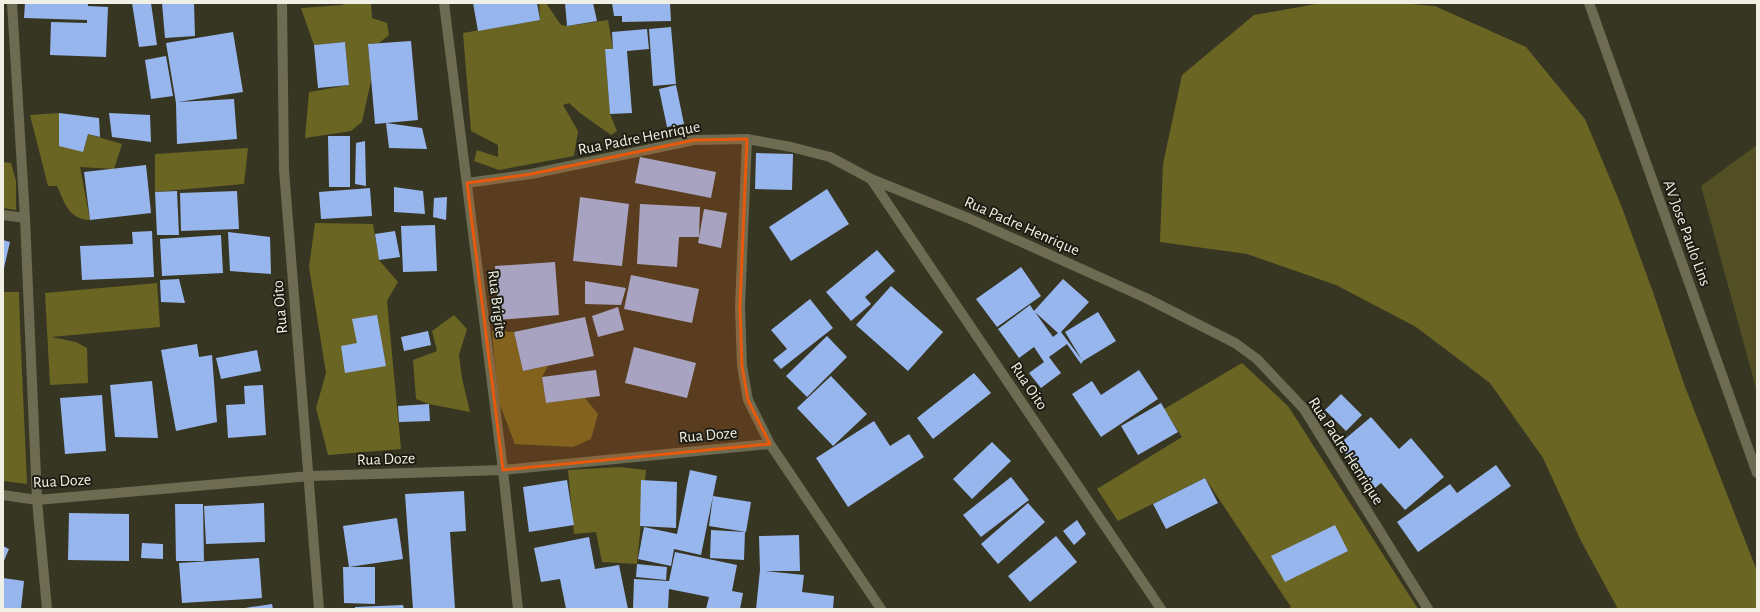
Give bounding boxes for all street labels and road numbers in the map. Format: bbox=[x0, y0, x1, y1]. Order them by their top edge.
street label: Rua Padre Henrique bbox=[576, 118, 702, 158]
street label: AV Jose Paulo Lins bbox=[1660, 178, 1714, 288]
street label: Rua Padre Henrique bbox=[962, 193, 1082, 259]
street label: Rua Brigite bbox=[485, 269, 509, 339]
street label: Rua Oito bbox=[270, 280, 290, 334]
street label: Rua Oito bbox=[1007, 359, 1051, 413]
street label: Rua Padre Henrique bbox=[1305, 395, 1387, 507]
street label: Rua Doze bbox=[678, 424, 738, 446]
street label: Rua Doze bbox=[357, 450, 415, 468]
street label: Rua Doze bbox=[32, 471, 92, 491]

